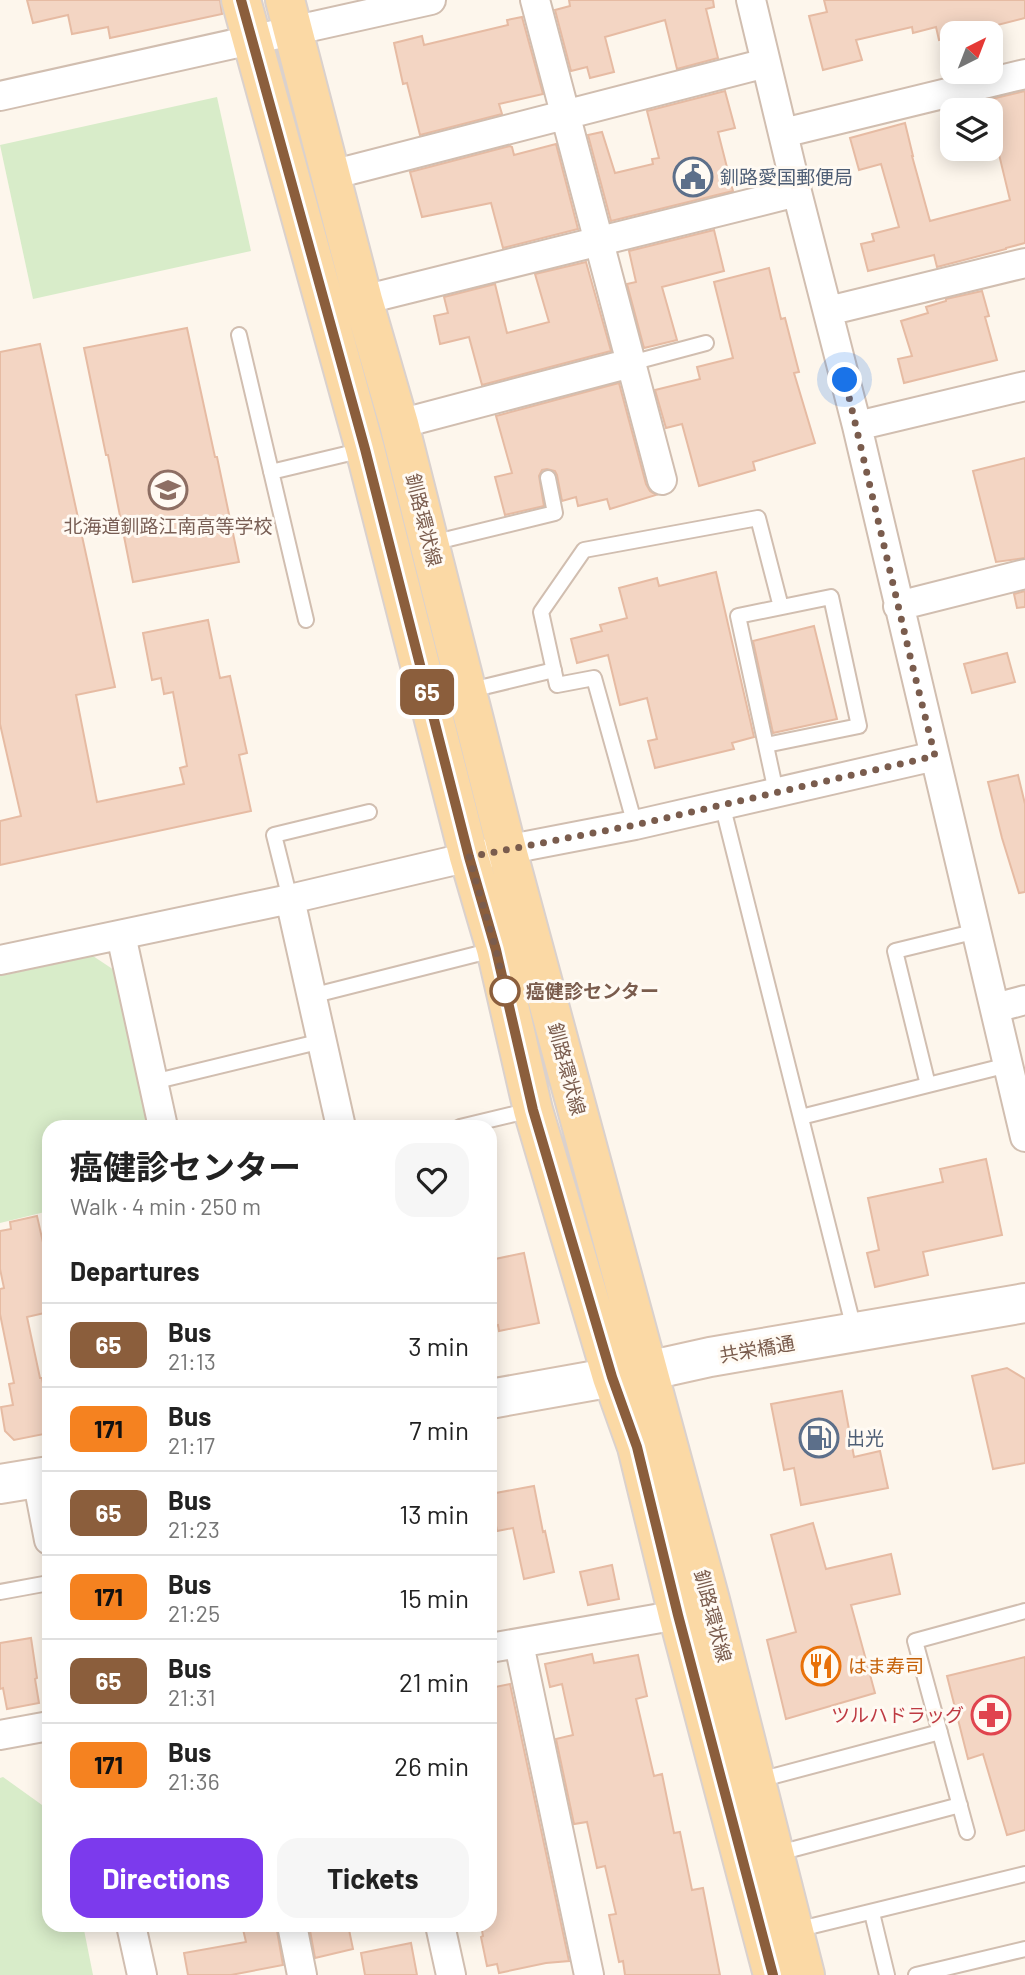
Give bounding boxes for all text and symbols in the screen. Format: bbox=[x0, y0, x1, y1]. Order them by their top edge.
north arrow bbox=[940, 21, 1003, 84]
map controls bbox=[940, 21, 1003, 161]
button: layers bbox=[940, 98, 1003, 161]
public building icon: 釧路愛国郵便局 bbox=[672, 156, 714, 198]
place label: 釧路愛国郵便局 bbox=[720, 165, 853, 188]
your location bbox=[827, 362, 862, 397]
school or university icon: 北海道釧路江南高等学校 bbox=[147, 469, 189, 511]
street label: 釧路環状線 bbox=[402, 471, 447, 569]
place label: 北海道釧路江南高等学校 bbox=[63, 514, 273, 537]
line badge: 65 bbox=[396, 669, 458, 715]
text: 65 bbox=[414, 677, 440, 706]
marker: 癌健診センター bbox=[490, 976, 520, 1006]
place label: 癌健診センター bbox=[526, 979, 659, 1002]
street label: 釧路環状線 bbox=[544, 1020, 591, 1118]
button: heart bbox=[395, 1143, 469, 1217]
text: 癌健診センター bbox=[70, 1146, 301, 1186]
text: Walk · 4 min · 250 m bbox=[70, 1192, 261, 1220]
text: Departures bbox=[70, 1255, 200, 1286]
text: Bus bbox=[168, 1316, 211, 1347]
text: 65 bbox=[96, 1330, 121, 1359]
text: 3 min bbox=[408, 1330, 469, 1361]
street label: 共栄橋通 bbox=[717, 1331, 796, 1366]
text: 21:13 bbox=[168, 1347, 216, 1375]
text: Bus bbox=[168, 1400, 211, 1431]
text: 171 bbox=[94, 1414, 123, 1443]
text: 7 min bbox=[409, 1414, 469, 1445]
fuel station icon: 出光 bbox=[798, 1417, 840, 1459]
place label: 出光 bbox=[846, 1426, 884, 1449]
text: 21:17 bbox=[168, 1431, 215, 1459]
text: Bus bbox=[168, 1484, 211, 1515]
text: 65 bbox=[96, 1498, 121, 1527]
text: 13 min bbox=[399, 1498, 469, 1529]
text: 21:23 bbox=[168, 1515, 220, 1543]
street label: 釧路環状線 bbox=[690, 1567, 737, 1665]
text: Bus bbox=[168, 1568, 211, 1599]
text: 171 bbox=[94, 1582, 123, 1611]
text: 15 min bbox=[399, 1582, 469, 1613]
text: 21:25 bbox=[168, 1599, 220, 1627]
restaurant icon: はま寿司 bbox=[800, 1645, 842, 1687]
text: Bus bbox=[168, 1652, 211, 1683]
place label: はま寿司 bbox=[848, 1654, 924, 1677]
text: 65 bbox=[96, 1666, 121, 1695]
text: 21 min bbox=[399, 1666, 469, 1697]
text: 21:31 bbox=[168, 1683, 216, 1711]
pharmacy icon: ツルハドラッグ bbox=[970, 1694, 1012, 1736]
place label: ツルハドラッグ bbox=[831, 1703, 964, 1726]
text: Bus bbox=[168, 1736, 211, 1767]
text: 171 bbox=[94, 1750, 123, 1779]
text: 26 min bbox=[394, 1750, 469, 1781]
text: 21:36 bbox=[168, 1767, 220, 1795]
button: Directions bbox=[70, 1838, 263, 1918]
button: Tickets bbox=[277, 1838, 469, 1918]

